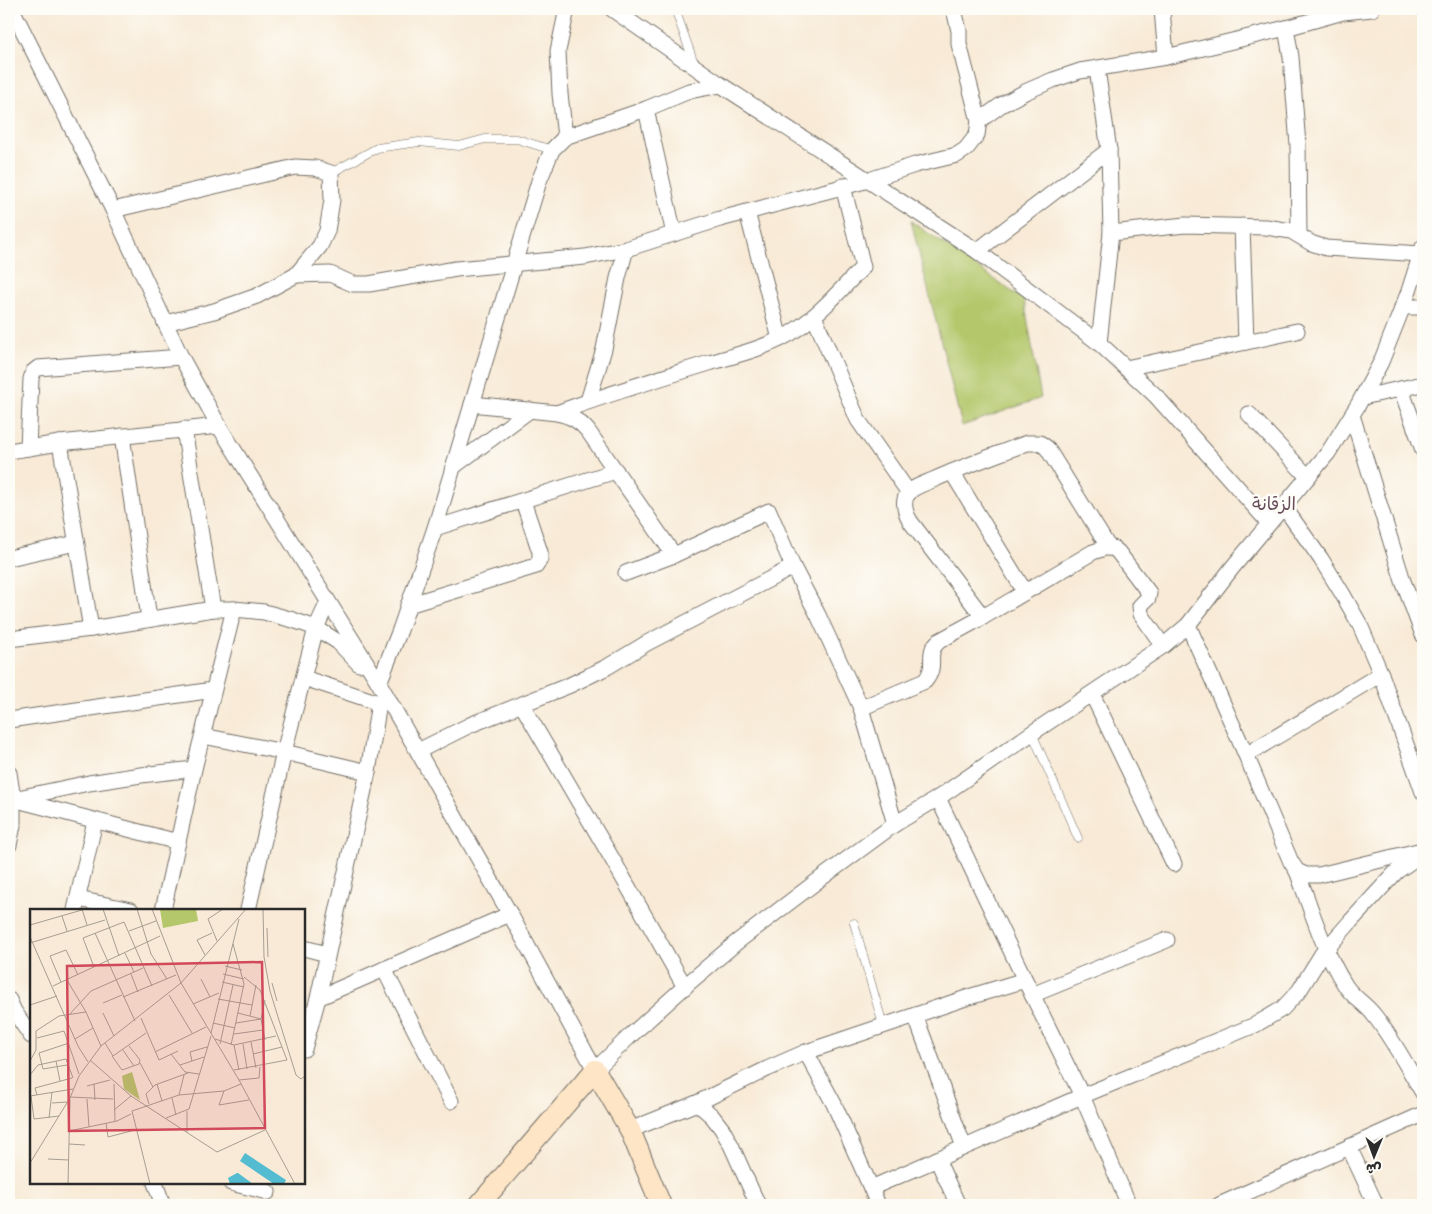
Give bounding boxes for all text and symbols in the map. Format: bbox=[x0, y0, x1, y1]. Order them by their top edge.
district label: الزقانة bbox=[1252, 491, 1296, 516]
inset map bbox=[30, 909, 305, 1184]
north arrow bbox=[1350, 1132, 1400, 1182]
text: ش bbox=[1366, 1160, 1382, 1179]

